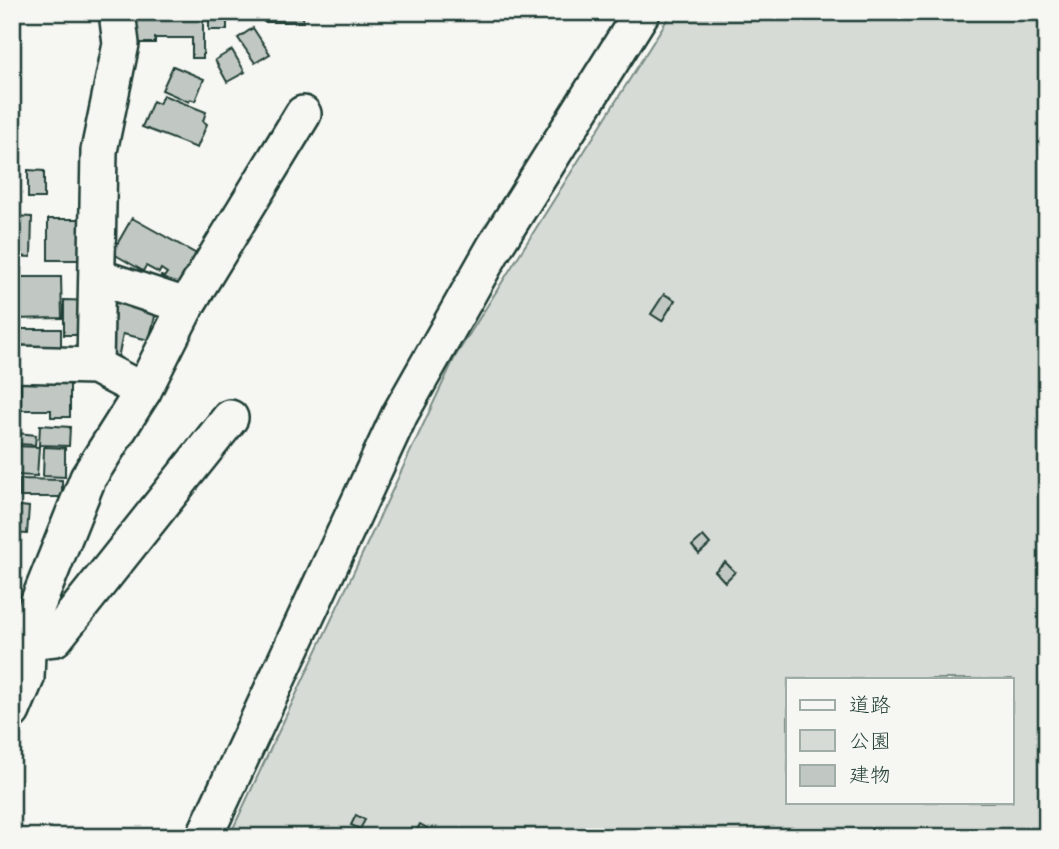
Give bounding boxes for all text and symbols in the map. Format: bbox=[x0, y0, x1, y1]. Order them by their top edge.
legend bbox=[786, 678, 1014, 804]
text: 道路 bbox=[849, 692, 891, 720]
text: 公園 bbox=[849, 728, 891, 756]
text: 建物 bbox=[849, 762, 891, 790]

